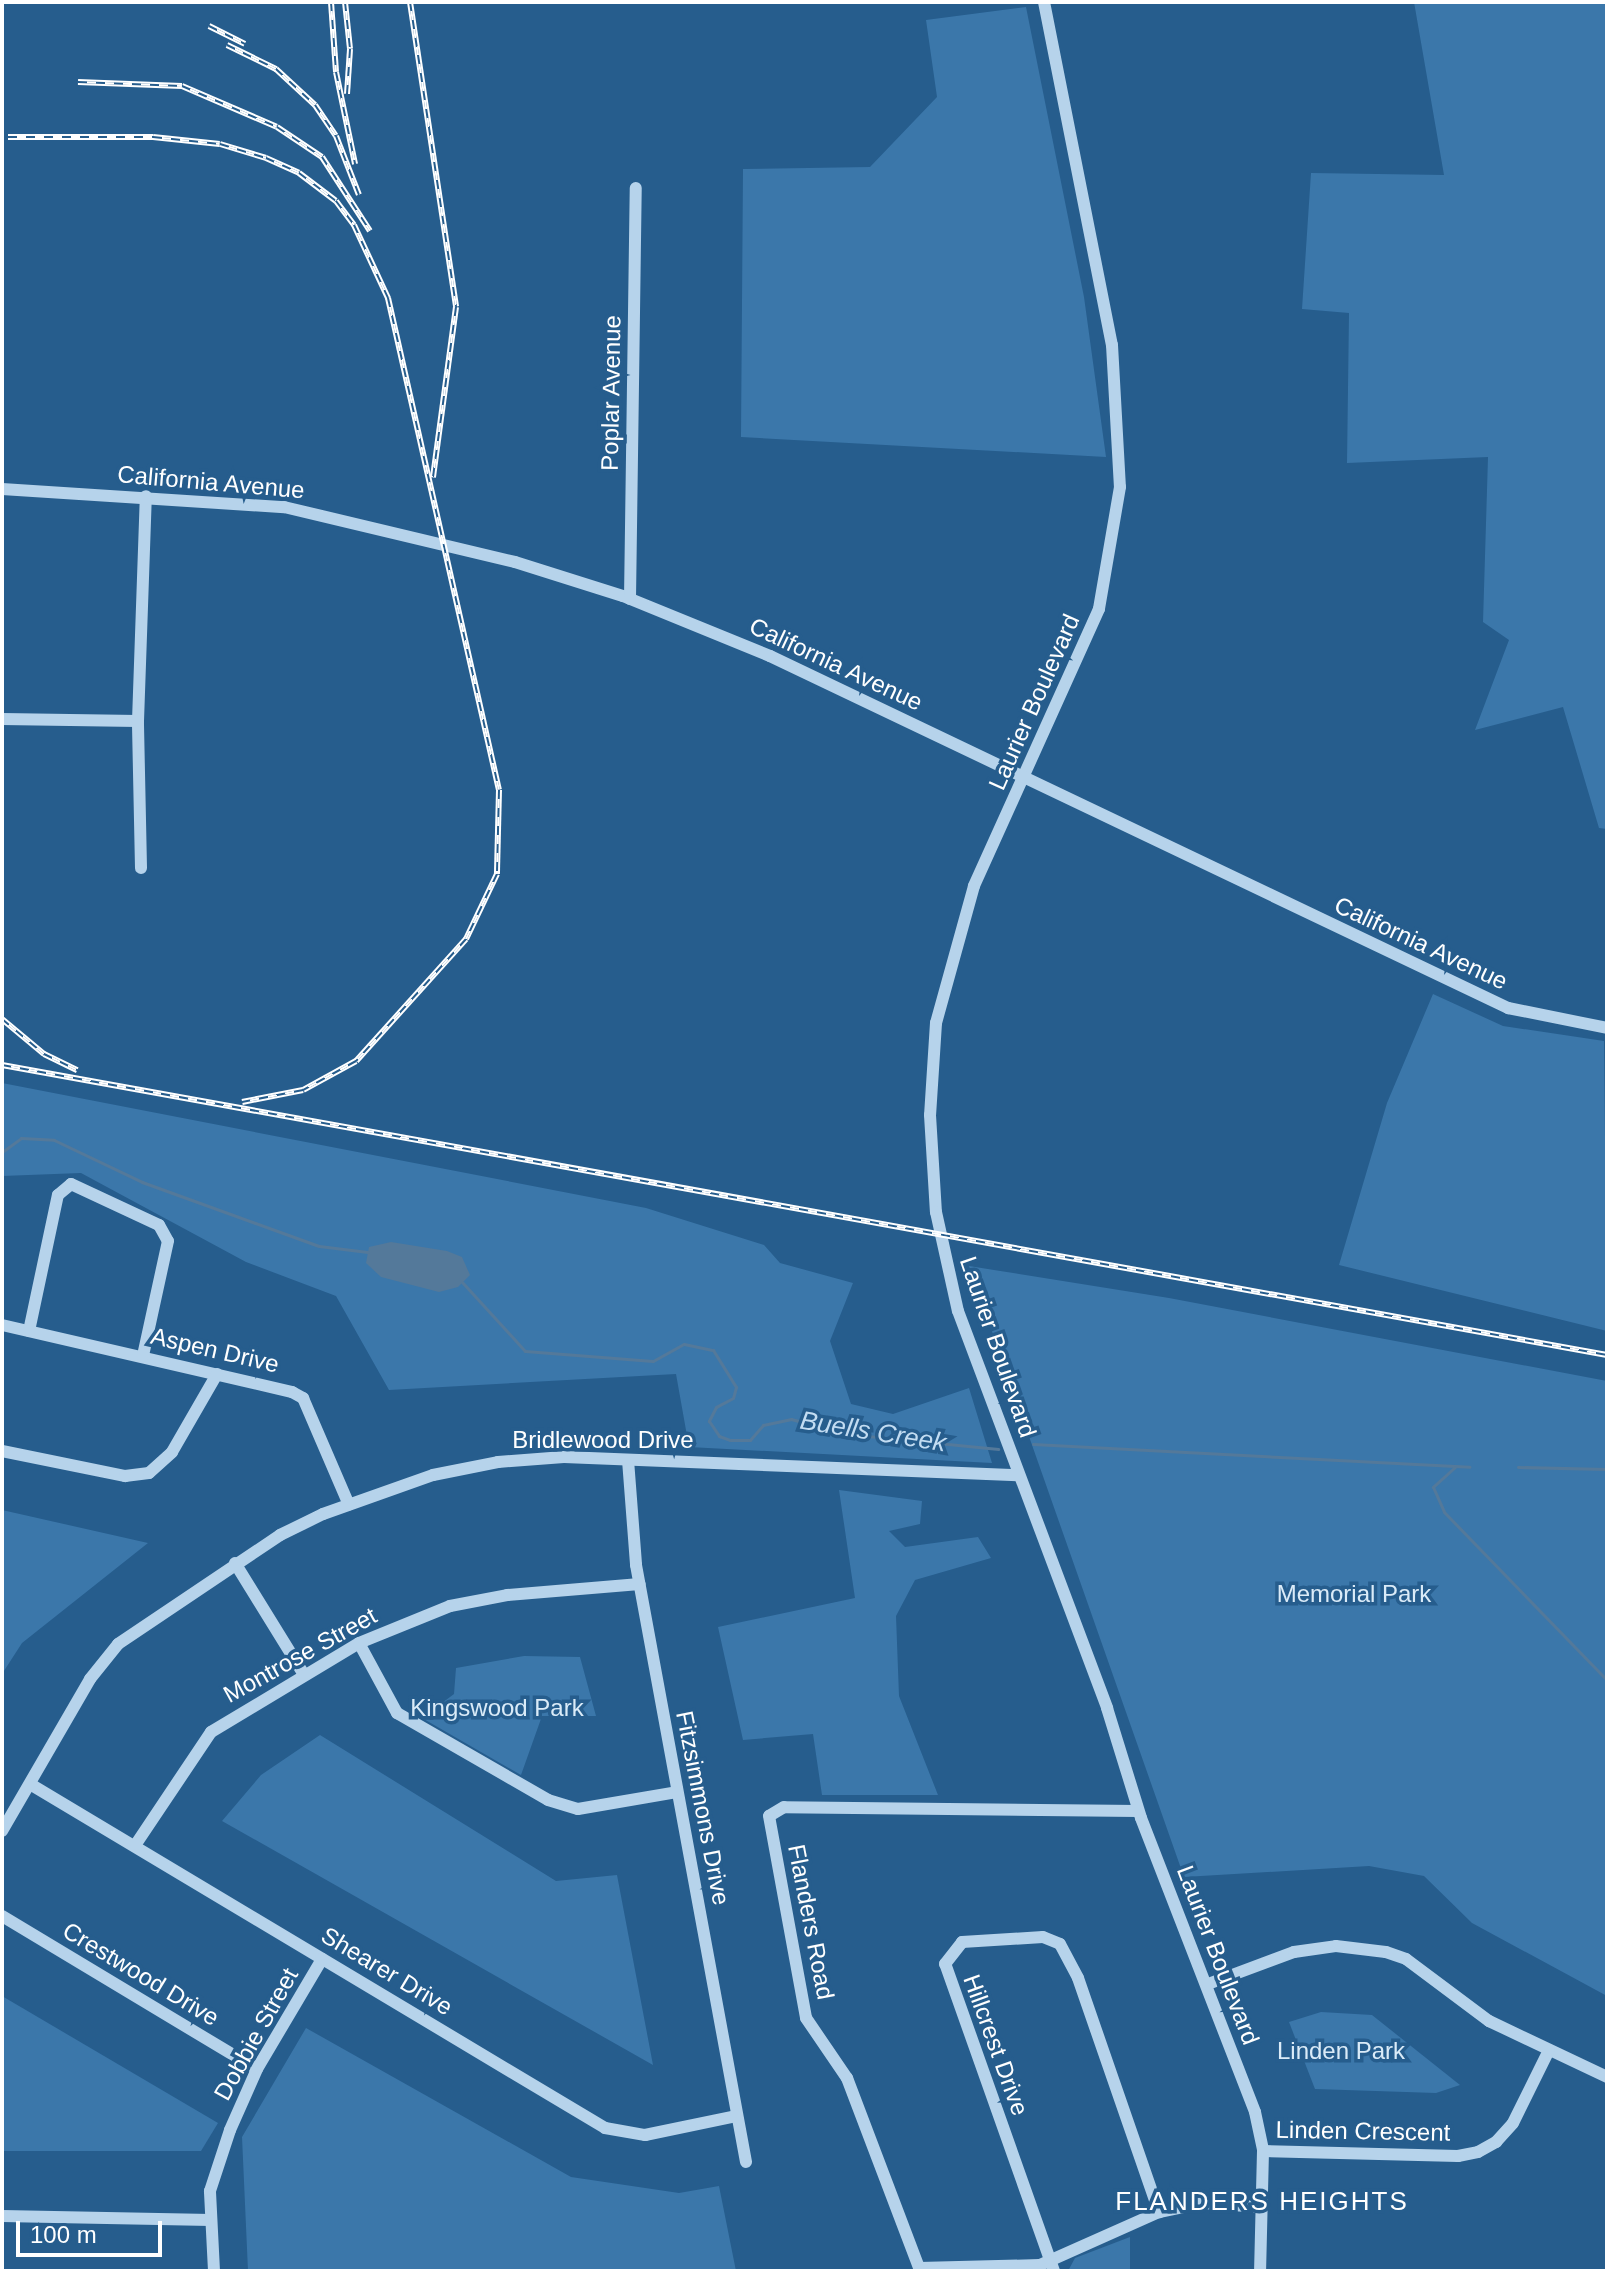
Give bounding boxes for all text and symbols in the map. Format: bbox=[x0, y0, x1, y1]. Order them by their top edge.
street label: Poplar Avenue bbox=[595, 314, 627, 472]
street label: California Avenue bbox=[116, 459, 306, 505]
street label: Laurier Boulevard bbox=[982, 610, 1086, 794]
street label: California Avenue bbox=[744, 611, 928, 717]
street label: California Avenue bbox=[1329, 890, 1513, 996]
street label: Laurier Boulevard bbox=[954, 1253, 1042, 1441]
street label: Aspen Drive bbox=[148, 1321, 282, 1379]
water label: Buells Creek bbox=[798, 1405, 948, 1459]
street label: Bridlewood Drive bbox=[512, 1426, 694, 1454]
park label: Memorial Park bbox=[1277, 1580, 1431, 1608]
street label: Montrose Street bbox=[218, 1601, 382, 1709]
park label: Kingswood Park bbox=[410, 1694, 584, 1722]
street label: Fitzsimmons Drive bbox=[670, 1708, 736, 1908]
street label: Flanders Road bbox=[782, 1842, 840, 2002]
street label: Laurier Boulevard bbox=[1171, 1861, 1265, 2049]
street label: Crestwood Drive bbox=[58, 1916, 224, 2032]
street label: Shearer Drive bbox=[316, 1921, 458, 2021]
street label: Dobbie Street bbox=[208, 1963, 304, 2105]
street label: Hillcrest Drive bbox=[957, 1971, 1035, 2119]
park label: Linden Park bbox=[1277, 2037, 1405, 2065]
street label: Linden Crescent bbox=[1275, 2115, 1451, 2147]
district label: FLANDERS HEIGHTS bbox=[1115, 2186, 1409, 2218]
scale bar bbox=[20, 2205, 166, 2255]
text: 100 m bbox=[30, 2221, 97, 2248]

